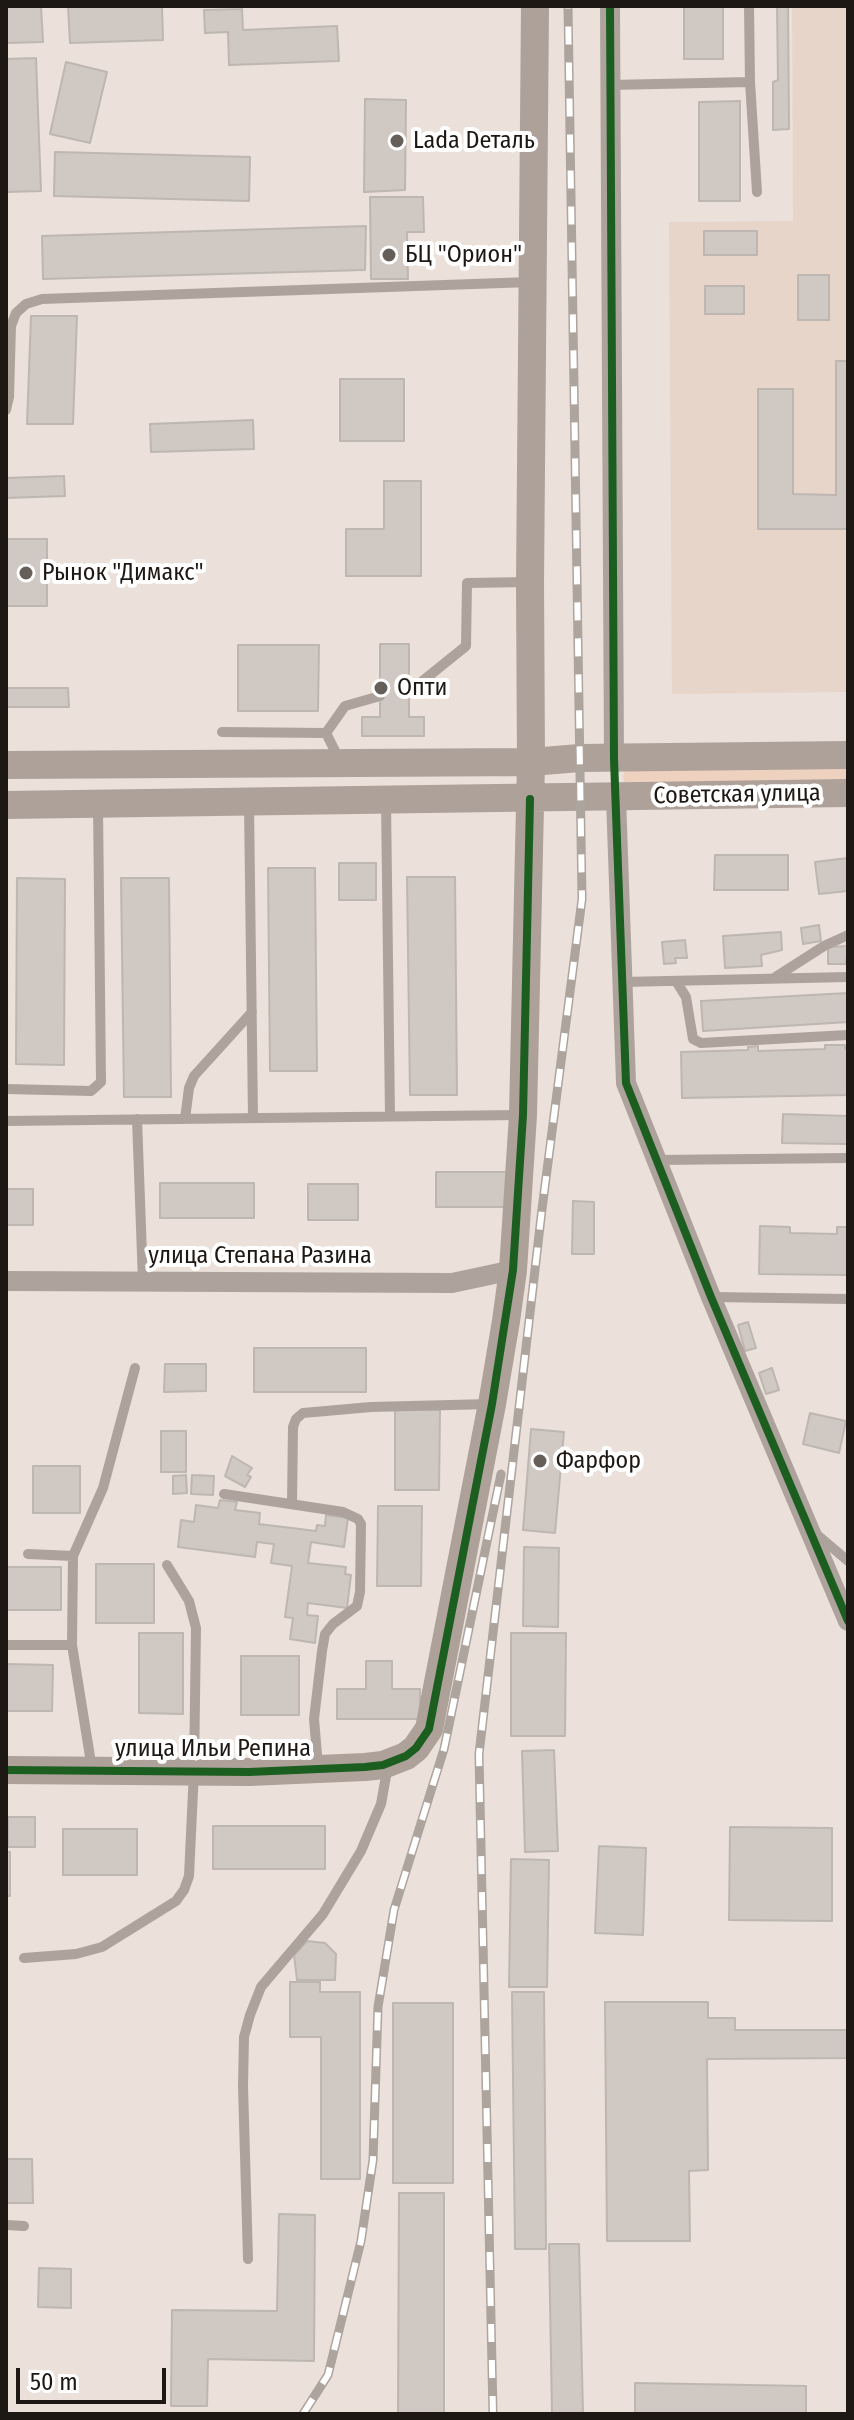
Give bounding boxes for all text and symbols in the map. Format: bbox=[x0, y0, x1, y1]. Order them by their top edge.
place label: Lada Dеталь bbox=[413, 127, 535, 155]
marker: Lada Dеталь bbox=[388, 132, 406, 150]
place label: БЦ "Орион" bbox=[405, 241, 522, 269]
marker: БЦ "Орион" bbox=[380, 246, 398, 264]
place label: Рынок "Димакс" bbox=[42, 559, 204, 587]
marker: Рынок "Димакс" bbox=[17, 564, 35, 582]
place label: Опти bbox=[397, 674, 447, 702]
marker: Опти bbox=[372, 679, 390, 697]
street label: Советская улица bbox=[653, 779, 821, 811]
street label: улица Степана Разина bbox=[148, 1242, 372, 1270]
place label: Фарфор bbox=[556, 1447, 641, 1475]
marker: Фарфор bbox=[531, 1452, 549, 1470]
street label: улица Ильи Репина bbox=[115, 1735, 311, 1763]
scale bar bbox=[20, 2352, 170, 2402]
text: 50 m bbox=[30, 2368, 78, 2396]

